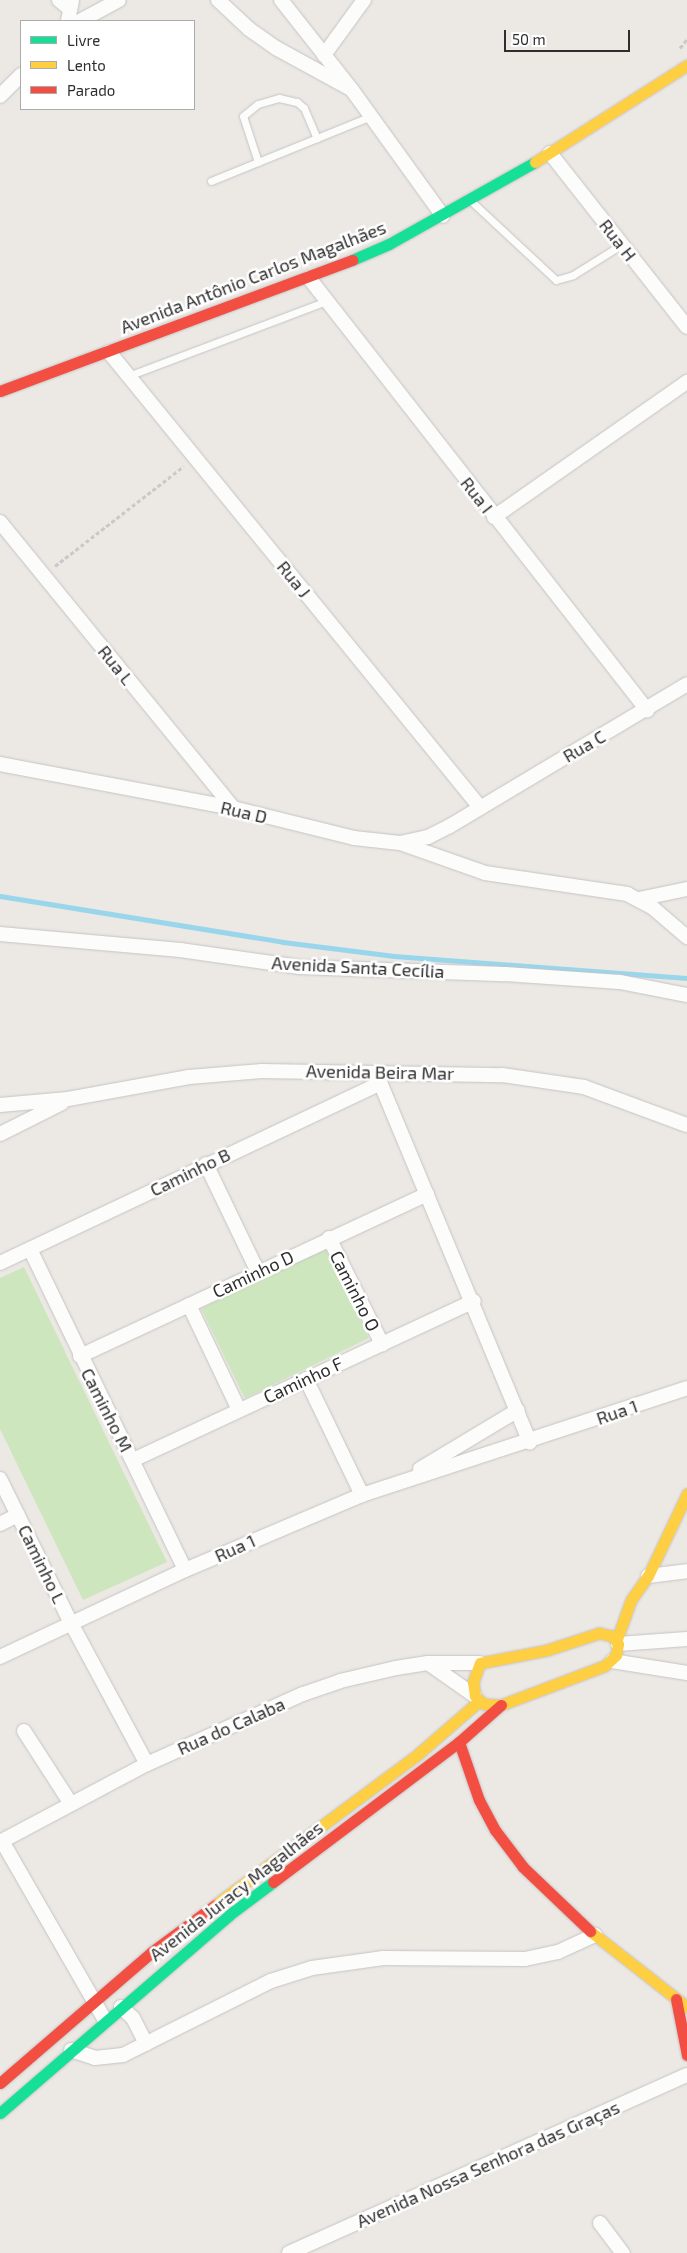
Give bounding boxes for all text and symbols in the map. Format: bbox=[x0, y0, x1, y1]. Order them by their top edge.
legend bbox=[20, 20, 195, 110]
scale bar bbox=[507, 20, 633, 52]
text: 50 m bbox=[512, 30, 546, 48]
text: Livre bbox=[67, 31, 100, 49]
text: Lento bbox=[67, 56, 106, 74]
text: Parado bbox=[67, 81, 115, 99]
street label: Rua H bbox=[595, 215, 641, 265]
street label: Avenida Antônio Carlos Magalhães bbox=[117, 216, 389, 338]
street label: Rua I bbox=[456, 473, 498, 517]
street label: Rua J bbox=[273, 556, 315, 602]
street label: Rua L bbox=[94, 641, 138, 689]
street label: Rua C bbox=[559, 725, 609, 767]
street label: Rua D bbox=[219, 796, 269, 828]
street label: Avenida Santa Cecília bbox=[271, 952, 445, 982]
street label: Avenida Beira Mar bbox=[306, 1060, 454, 1084]
street label: Caminho B bbox=[146, 1143, 234, 1201]
street label: Caminho D bbox=[209, 1246, 297, 1302]
street label: Caminho O bbox=[326, 1247, 384, 1335]
street label: Caminho F bbox=[260, 1352, 346, 1408]
street label: Caminho M bbox=[77, 1364, 137, 1456]
street label: Rua 1 bbox=[593, 1395, 641, 1429]
street label: Caminho L bbox=[14, 1521, 70, 1607]
street label: Rua 1 bbox=[211, 1530, 259, 1566]
street label: Rua do Calaba bbox=[174, 1693, 288, 1759]
street label: Avenida Juracy Magalhães bbox=[145, 1816, 327, 1966]
street label: Avenida Nossa Senhora das Graças bbox=[353, 2096, 623, 2232]

